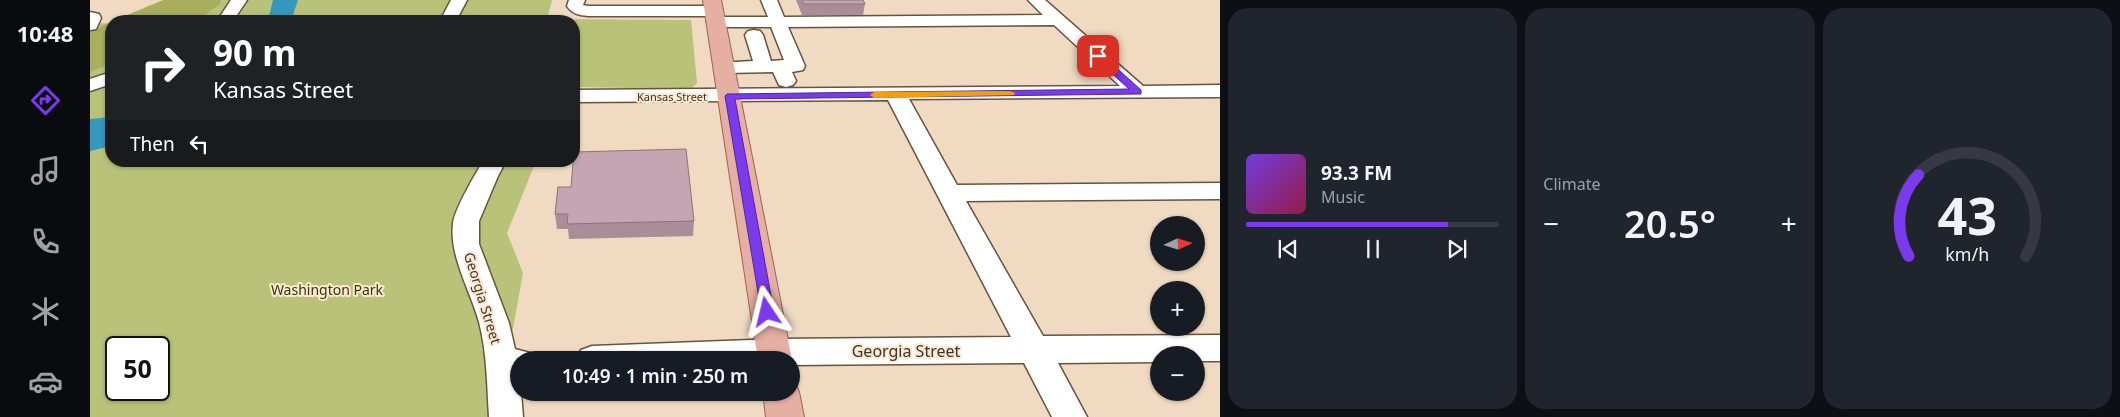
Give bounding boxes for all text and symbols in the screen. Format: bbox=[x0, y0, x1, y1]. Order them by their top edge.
text: 10:48 bbox=[17, 18, 73, 48]
text: 90 m bbox=[213, 29, 296, 76]
icon: right bbox=[130, 35, 195, 100]
pin bbox=[1077, 35, 1119, 77]
icon: arrive bbox=[1084, 42, 1112, 70]
text: Kansas Street bbox=[213, 74, 353, 104]
icon: directions bbox=[28, 83, 63, 118]
street label: Kansas Street bbox=[637, 89, 707, 104]
icon: left bbox=[185, 130, 213, 158]
text: Then bbox=[130, 131, 175, 157]
icon: music bbox=[28, 153, 63, 188]
text: 93.3 FM bbox=[1321, 160, 1392, 186]
text: Climate bbox=[1543, 173, 1600, 195]
text: 43 bbox=[1938, 179, 1997, 250]
text: Music bbox=[1321, 186, 1365, 208]
text: 20.5° bbox=[1624, 197, 1716, 249]
text: − bbox=[1543, 204, 1559, 242]
text: + bbox=[1781, 204, 1797, 242]
north arrow bbox=[1150, 216, 1205, 271]
map controls bbox=[1150, 216, 1205, 401]
icon: phone bbox=[28, 224, 63, 259]
icon: previous bbox=[1274, 235, 1302, 263]
icon: pause bbox=[1359, 235, 1387, 263]
icon: next bbox=[1443, 235, 1471, 263]
text: km/h bbox=[1945, 242, 1989, 266]
street label: Georgia Street bbox=[460, 250, 506, 346]
park label: Washington Park bbox=[271, 280, 384, 299]
button: + bbox=[1150, 281, 1205, 336]
position arrow bbox=[740, 285, 792, 337]
icon: climate bbox=[28, 294, 63, 329]
speed limit sign: 50 bbox=[105, 336, 170, 401]
street label: Georgia Street bbox=[852, 340, 961, 362]
button: − bbox=[1150, 346, 1205, 401]
text: 10:49 · 1 min · 250 m bbox=[562, 363, 748, 389]
icon: car bbox=[28, 364, 63, 399]

